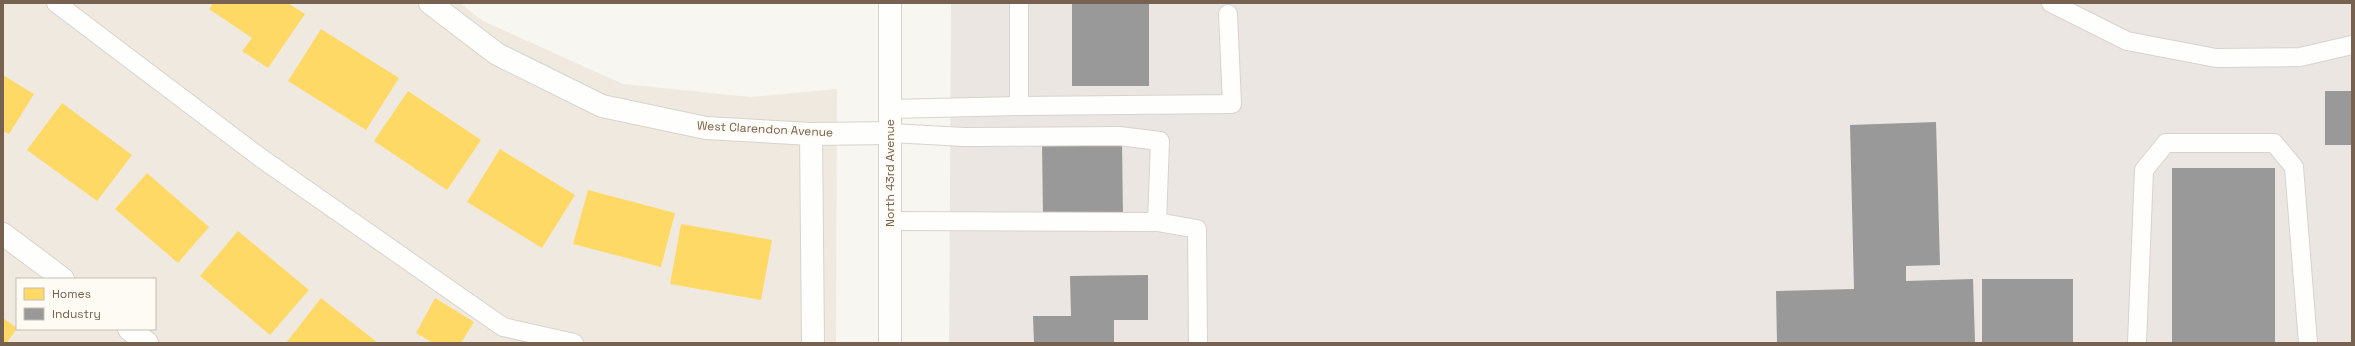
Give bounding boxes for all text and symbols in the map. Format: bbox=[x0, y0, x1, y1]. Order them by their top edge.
street label: West Clarendon Avenue bbox=[696, 117, 834, 141]
street label: North 43rd Avenue bbox=[882, 119, 898, 227]
legend bbox=[16, 278, 156, 330]
text: Homes bbox=[52, 286, 91, 302]
text: Industry bbox=[52, 306, 101, 322]

